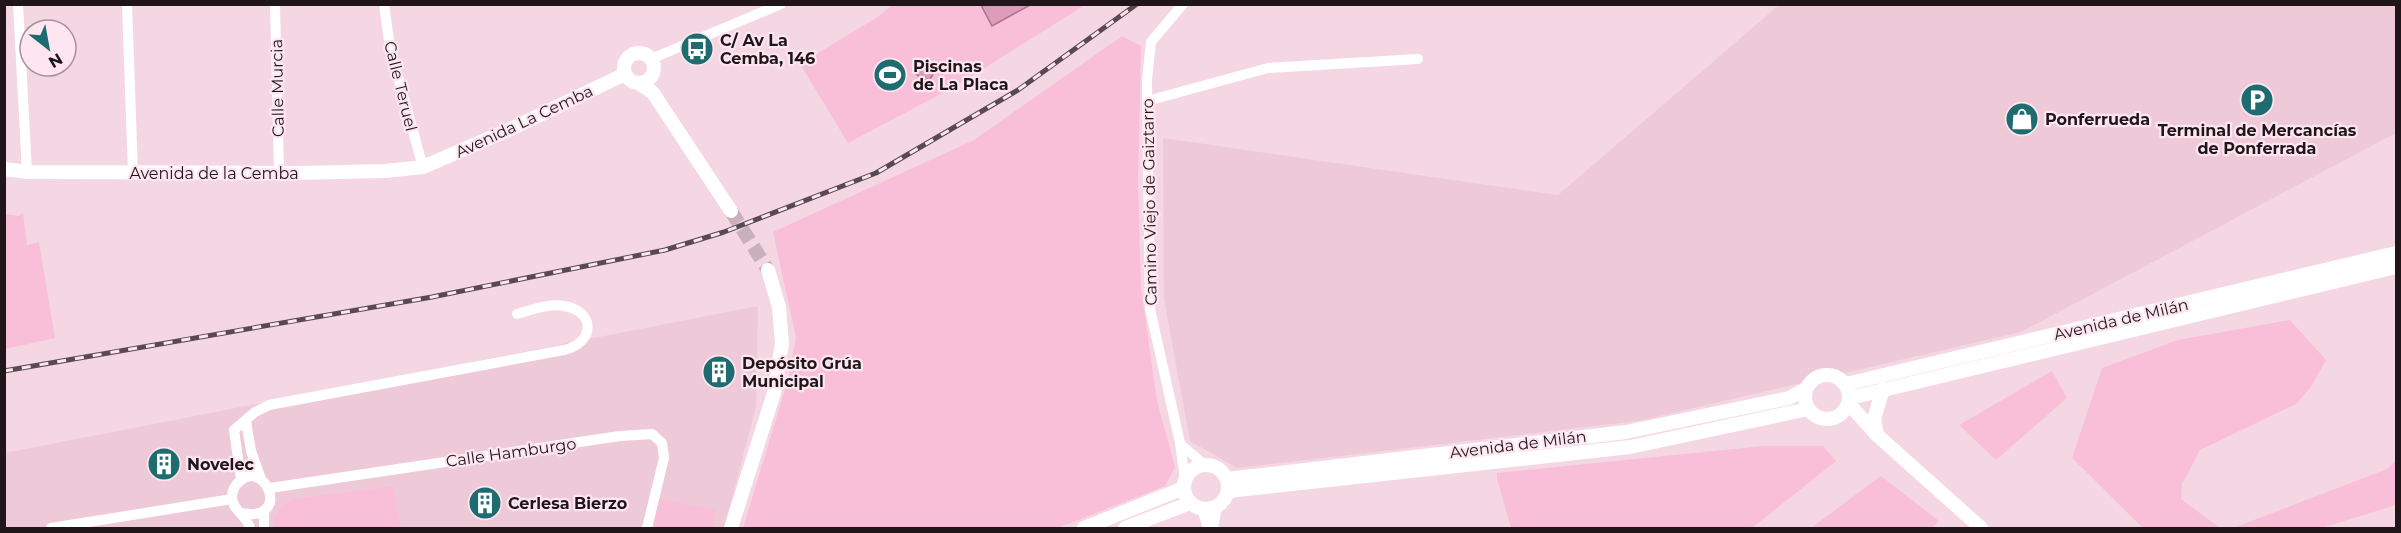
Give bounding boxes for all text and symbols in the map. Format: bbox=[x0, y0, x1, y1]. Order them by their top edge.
north arrow bbox=[18, 18, 78, 78]
bus stop icon: C/ Av La Cemba, 146 bbox=[679, 31, 715, 67]
place label: C/ Av La Cemba, 146 bbox=[720, 31, 815, 68]
street label: Calle Murcia bbox=[267, 39, 288, 137]
street label: Calle Teruel bbox=[380, 39, 421, 133]
text: N bbox=[45, 49, 66, 72]
sports icon: Piscinas de La Placa bbox=[872, 57, 908, 93]
place label: Piscinas de La Placa bbox=[913, 57, 1009, 94]
street label: Avenida La Cemba bbox=[452, 81, 596, 162]
parking icon: Terminal de Mercancías de Ponferrada bbox=[2239, 82, 2275, 118]
street label: Camino Viejo de Gaiztarro bbox=[1138, 98, 1161, 306]
shop icon: Ponferrueda bbox=[2004, 101, 2040, 137]
place label: Ponferrueda bbox=[2045, 110, 2150, 129]
place label: Terminal de Mercancías de Ponferrada bbox=[2158, 121, 2357, 158]
street label: Avenida de la Cemba bbox=[129, 164, 299, 183]
street label: Avenida de Milán bbox=[2052, 295, 2190, 344]
building icon: Depósito Grúa Municipal bbox=[701, 354, 737, 390]
place label: Depósito Grúa Municipal bbox=[742, 354, 862, 391]
street label: Avenida de Milán bbox=[1449, 427, 1588, 462]
street label: Calle Hamburgo bbox=[445, 434, 577, 471]
building icon: Novelec bbox=[146, 446, 182, 482]
place label: Novelec bbox=[187, 455, 255, 474]
building icon: Cerlesa Bierzo bbox=[467, 485, 503, 521]
place label: Cerlesa Bierzo bbox=[508, 494, 627, 513]

